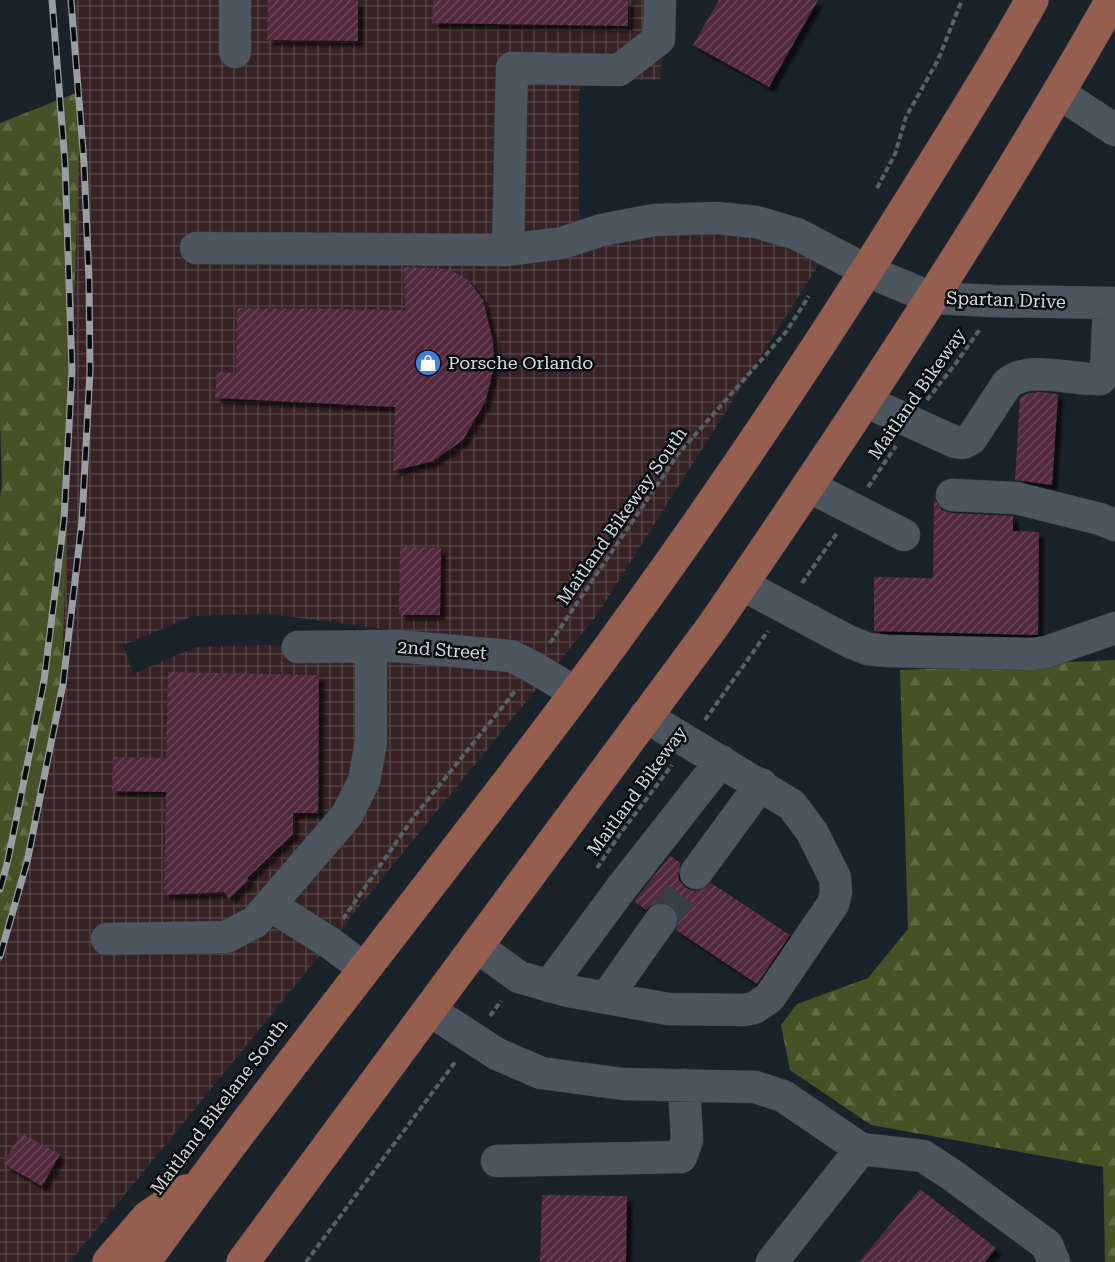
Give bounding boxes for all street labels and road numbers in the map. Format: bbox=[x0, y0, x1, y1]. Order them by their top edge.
street label: Spartan Drive bbox=[946, 287, 1066, 312]
street label: Maitland Bikeway bbox=[864, 324, 970, 463]
street label: Maitland Bikeway South bbox=[552, 423, 691, 608]
street label: 2nd Street bbox=[397, 636, 488, 663]
street label: Maitland Bikeway bbox=[583, 721, 691, 860]
street label: Maitland Bikelane South bbox=[146, 1015, 292, 1198]

